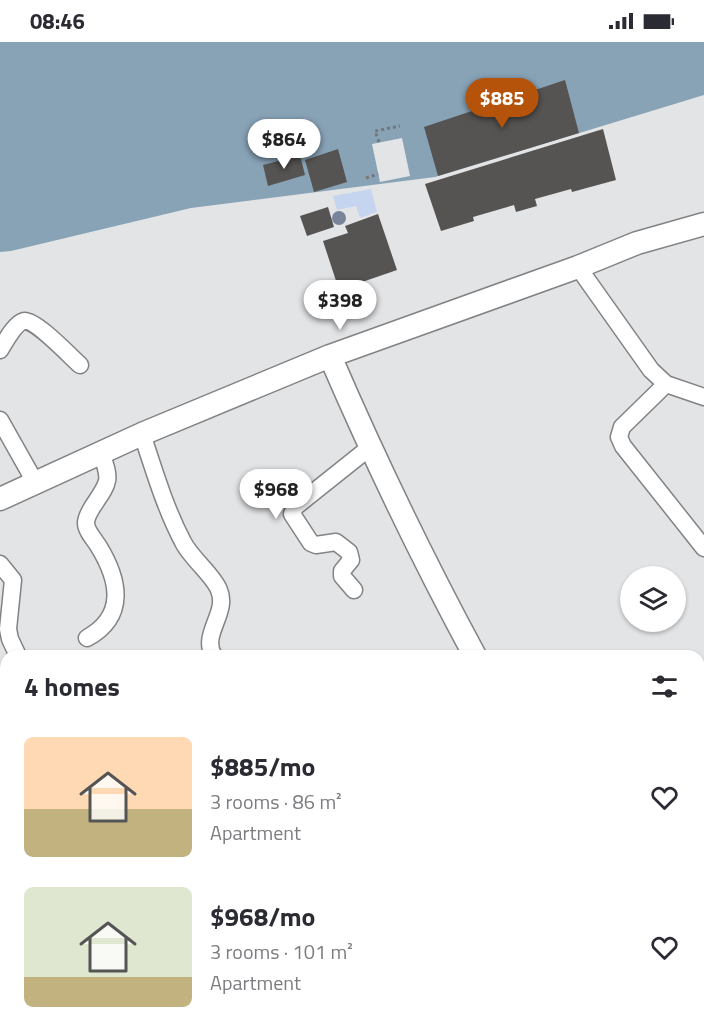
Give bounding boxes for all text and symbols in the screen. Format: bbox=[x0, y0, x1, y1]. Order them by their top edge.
text: 08:46 bbox=[30, 4, 85, 38]
pin: $885 bbox=[466, 78, 538, 129]
text: $885 bbox=[480, 82, 524, 113]
pin: $864 bbox=[248, 119, 320, 170]
text: $864 bbox=[262, 123, 306, 154]
pin: $398 bbox=[304, 280, 376, 331]
text: $398 bbox=[318, 284, 362, 315]
pin: $968 bbox=[240, 469, 312, 520]
text: $968 bbox=[254, 473, 298, 504]
map controls bbox=[620, 566, 686, 632]
button: layers bbox=[620, 566, 686, 632]
text: 4 homes bbox=[24, 667, 120, 706]
icon: filters bbox=[648, 670, 681, 703]
text: $885/mo bbox=[210, 747, 315, 786]
icon: home bbox=[72, 761, 144, 833]
icon: heart bbox=[648, 781, 681, 814]
text: 3 rooms · 86 m² bbox=[210, 786, 342, 817]
text: Apartment bbox=[210, 817, 301, 848]
text: $968/mo bbox=[210, 897, 315, 936]
icon: home bbox=[72, 911, 144, 983]
icon: heart bbox=[648, 931, 681, 964]
text: 3 rooms · 101 m² bbox=[210, 936, 353, 967]
text: Apartment bbox=[210, 967, 301, 998]

